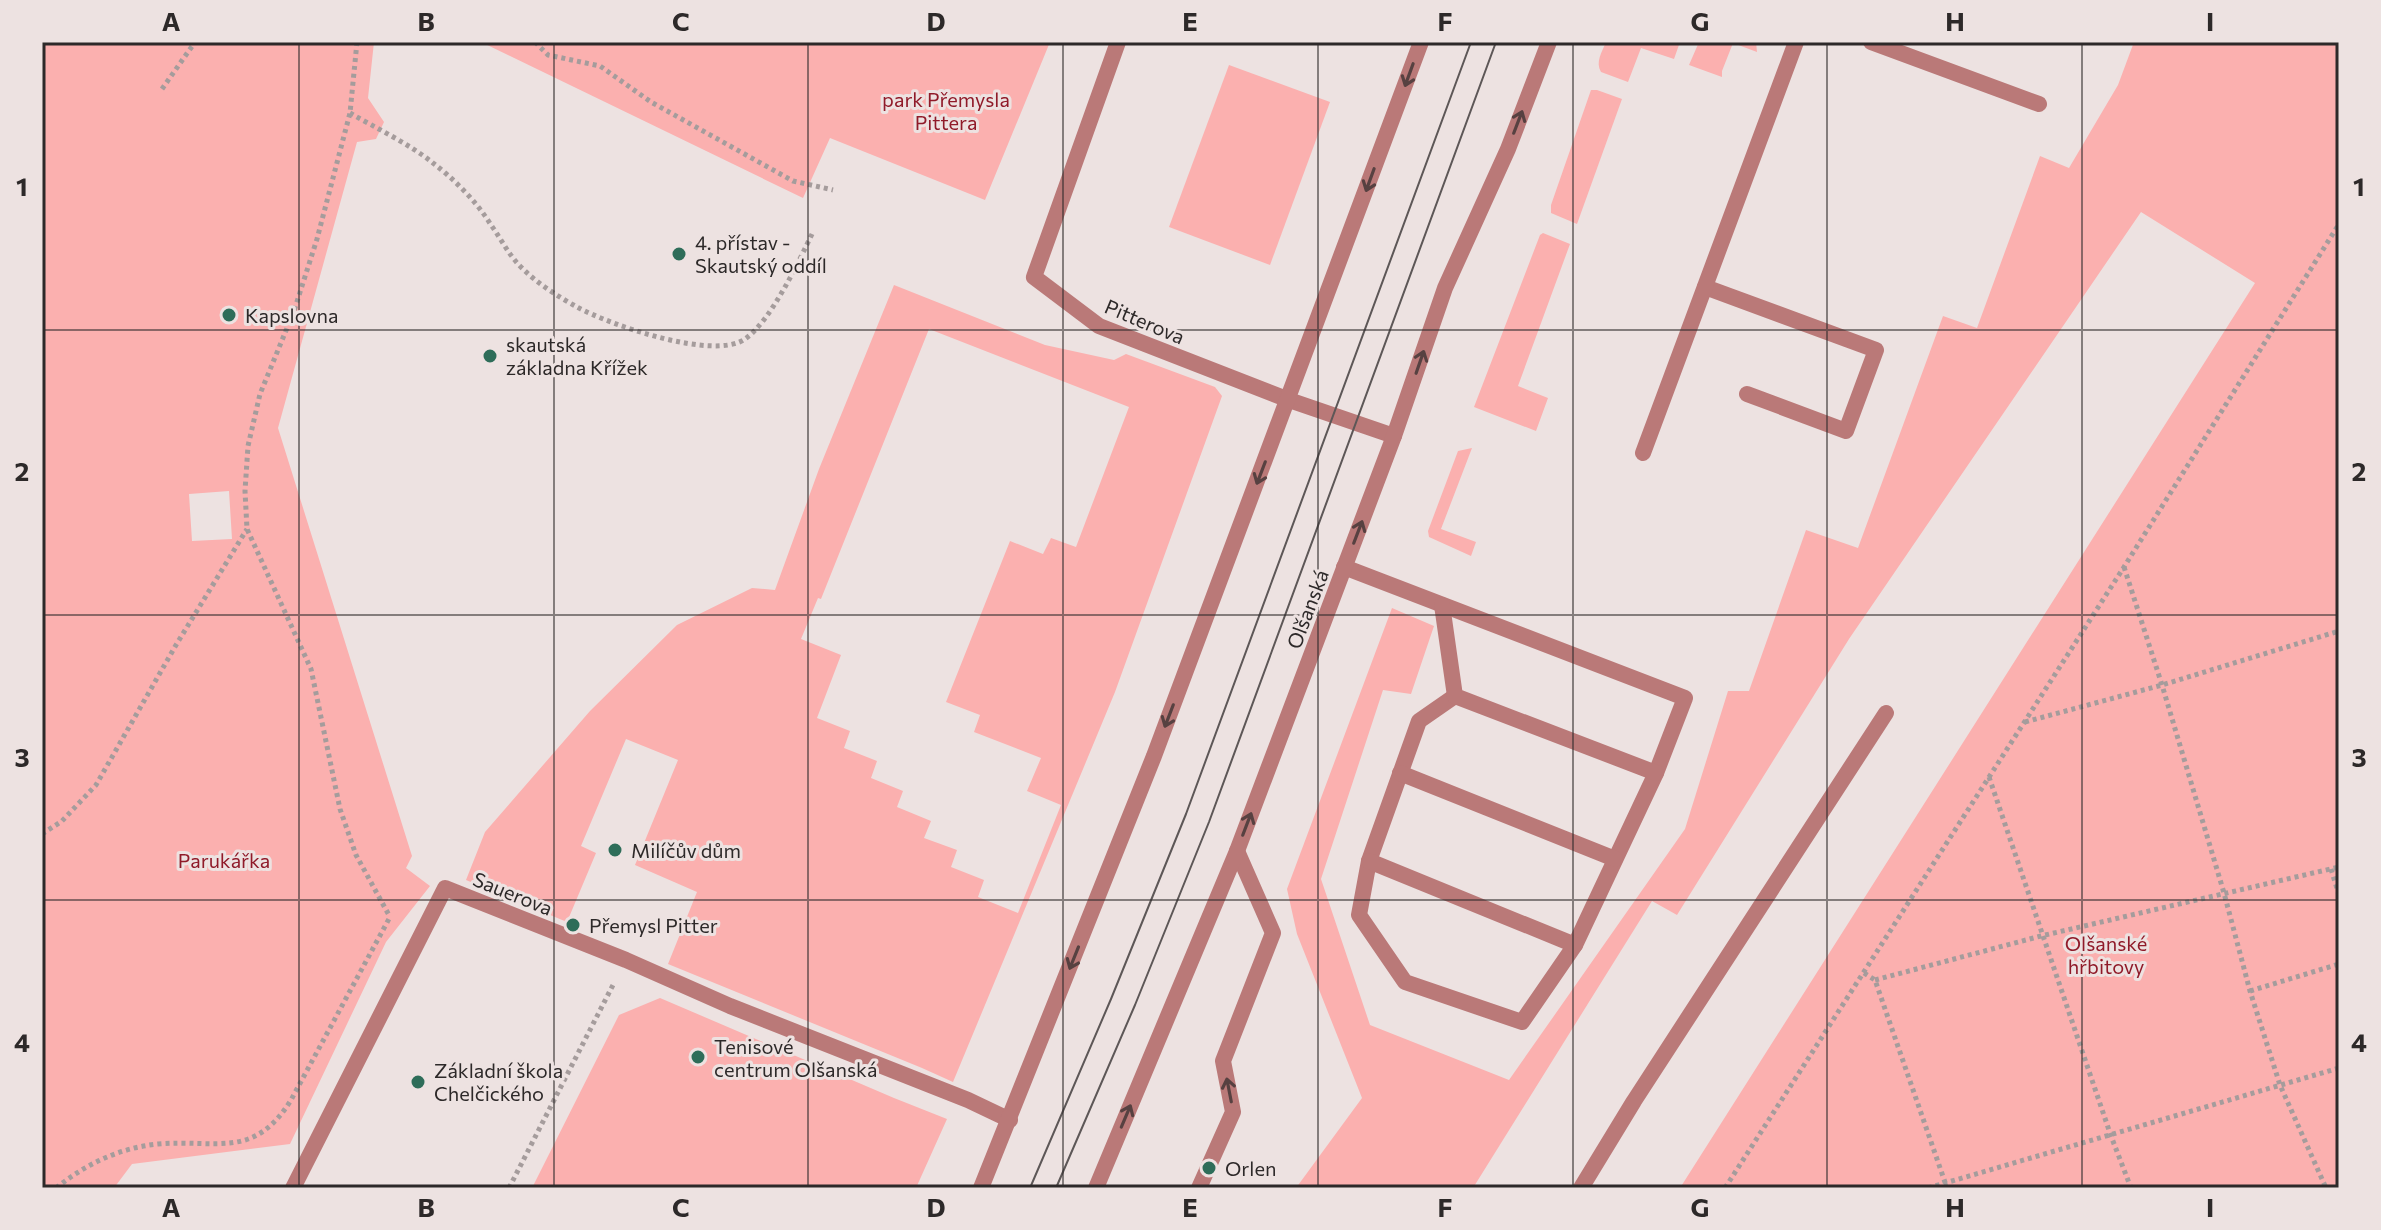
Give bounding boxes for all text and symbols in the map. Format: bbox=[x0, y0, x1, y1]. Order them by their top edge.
text: A bbox=[162, 5, 181, 36]
text: B bbox=[417, 5, 435, 36]
text: C bbox=[672, 5, 690, 36]
text: D bbox=[926, 5, 946, 36]
text: E bbox=[1182, 5, 1198, 36]
text: F bbox=[1437, 5, 1453, 36]
text: G bbox=[1691, 5, 1709, 36]
text: H bbox=[1945, 5, 1965, 36]
text: I bbox=[2206, 5, 2214, 36]
one-way arrow bbox=[1401, 62, 1416, 87]
park label: park Přemysla Pittera bbox=[882, 87, 1010, 134]
one-way arrow bbox=[1512, 110, 1526, 135]
one-way arrow bbox=[1362, 168, 1377, 193]
text: 1 bbox=[16, 170, 28, 201]
text: 1 bbox=[2353, 170, 2365, 201]
place label: 4. přístav - Skautský oddíl bbox=[695, 230, 827, 277]
marker: 4. přístav - Skautský oddíl bbox=[670, 245, 688, 263]
street label: Pitterova bbox=[1102, 293, 1188, 349]
place label: Kapslovna bbox=[245, 303, 338, 327]
marker: Kapslovna bbox=[220, 306, 238, 324]
place label: skautská základna Křížek bbox=[506, 332, 648, 379]
marker: skautská základna Křížek bbox=[481, 347, 499, 365]
one-way arrow bbox=[1413, 350, 1428, 375]
text: 2 bbox=[15, 455, 29, 486]
text: 2 bbox=[2352, 455, 2366, 486]
one-way arrow bbox=[1253, 460, 1267, 485]
one-way arrow bbox=[1352, 520, 1366, 544]
street label: Olšanská bbox=[1281, 566, 1333, 652]
one-way arrow bbox=[1161, 703, 1175, 728]
text: 3 bbox=[14, 741, 30, 772]
text: 3 bbox=[2351, 741, 2367, 772]
one-way arrow bbox=[1241, 812, 1255, 837]
place label: Milíčův dům bbox=[631, 838, 741, 862]
marker: Milíčův dům bbox=[606, 841, 624, 859]
park label: Parukářka bbox=[178, 848, 270, 872]
street label: Sauerova bbox=[470, 866, 556, 920]
place label: Přemysl Pitter bbox=[589, 913, 718, 937]
marker: Přemysl Pitter bbox=[564, 916, 582, 934]
park label: Olšanské hřbitovy bbox=[2065, 931, 2147, 978]
one-way arrow bbox=[1066, 945, 1080, 970]
text: 4 bbox=[14, 1026, 30, 1057]
text: 4 bbox=[2351, 1026, 2367, 1057]
place label: Tenisové centrum Olšanská bbox=[714, 1034, 877, 1081]
marker: Tenisové centrum Olšanská bbox=[689, 1048, 707, 1066]
place label: Základní škola Chelčického bbox=[434, 1058, 563, 1105]
marker: Základní škola Chelčického bbox=[409, 1073, 427, 1091]
one-way arrow bbox=[1221, 1077, 1236, 1103]
one-way arrow bbox=[1119, 1104, 1134, 1129]
place label: Orlen bbox=[1225, 1156, 1276, 1180]
marker: Orlen bbox=[1200, 1159, 1218, 1177]
text: A bbox=[162, 1191, 181, 1222]
text: B bbox=[417, 1191, 435, 1222]
text: C bbox=[672, 1191, 690, 1222]
text: D bbox=[926, 1191, 946, 1222]
text: E bbox=[1182, 1191, 1198, 1222]
text: F bbox=[1437, 1191, 1453, 1222]
text: G bbox=[1691, 1191, 1709, 1222]
text: H bbox=[1945, 1191, 1965, 1222]
text: I bbox=[2206, 1191, 2214, 1222]

